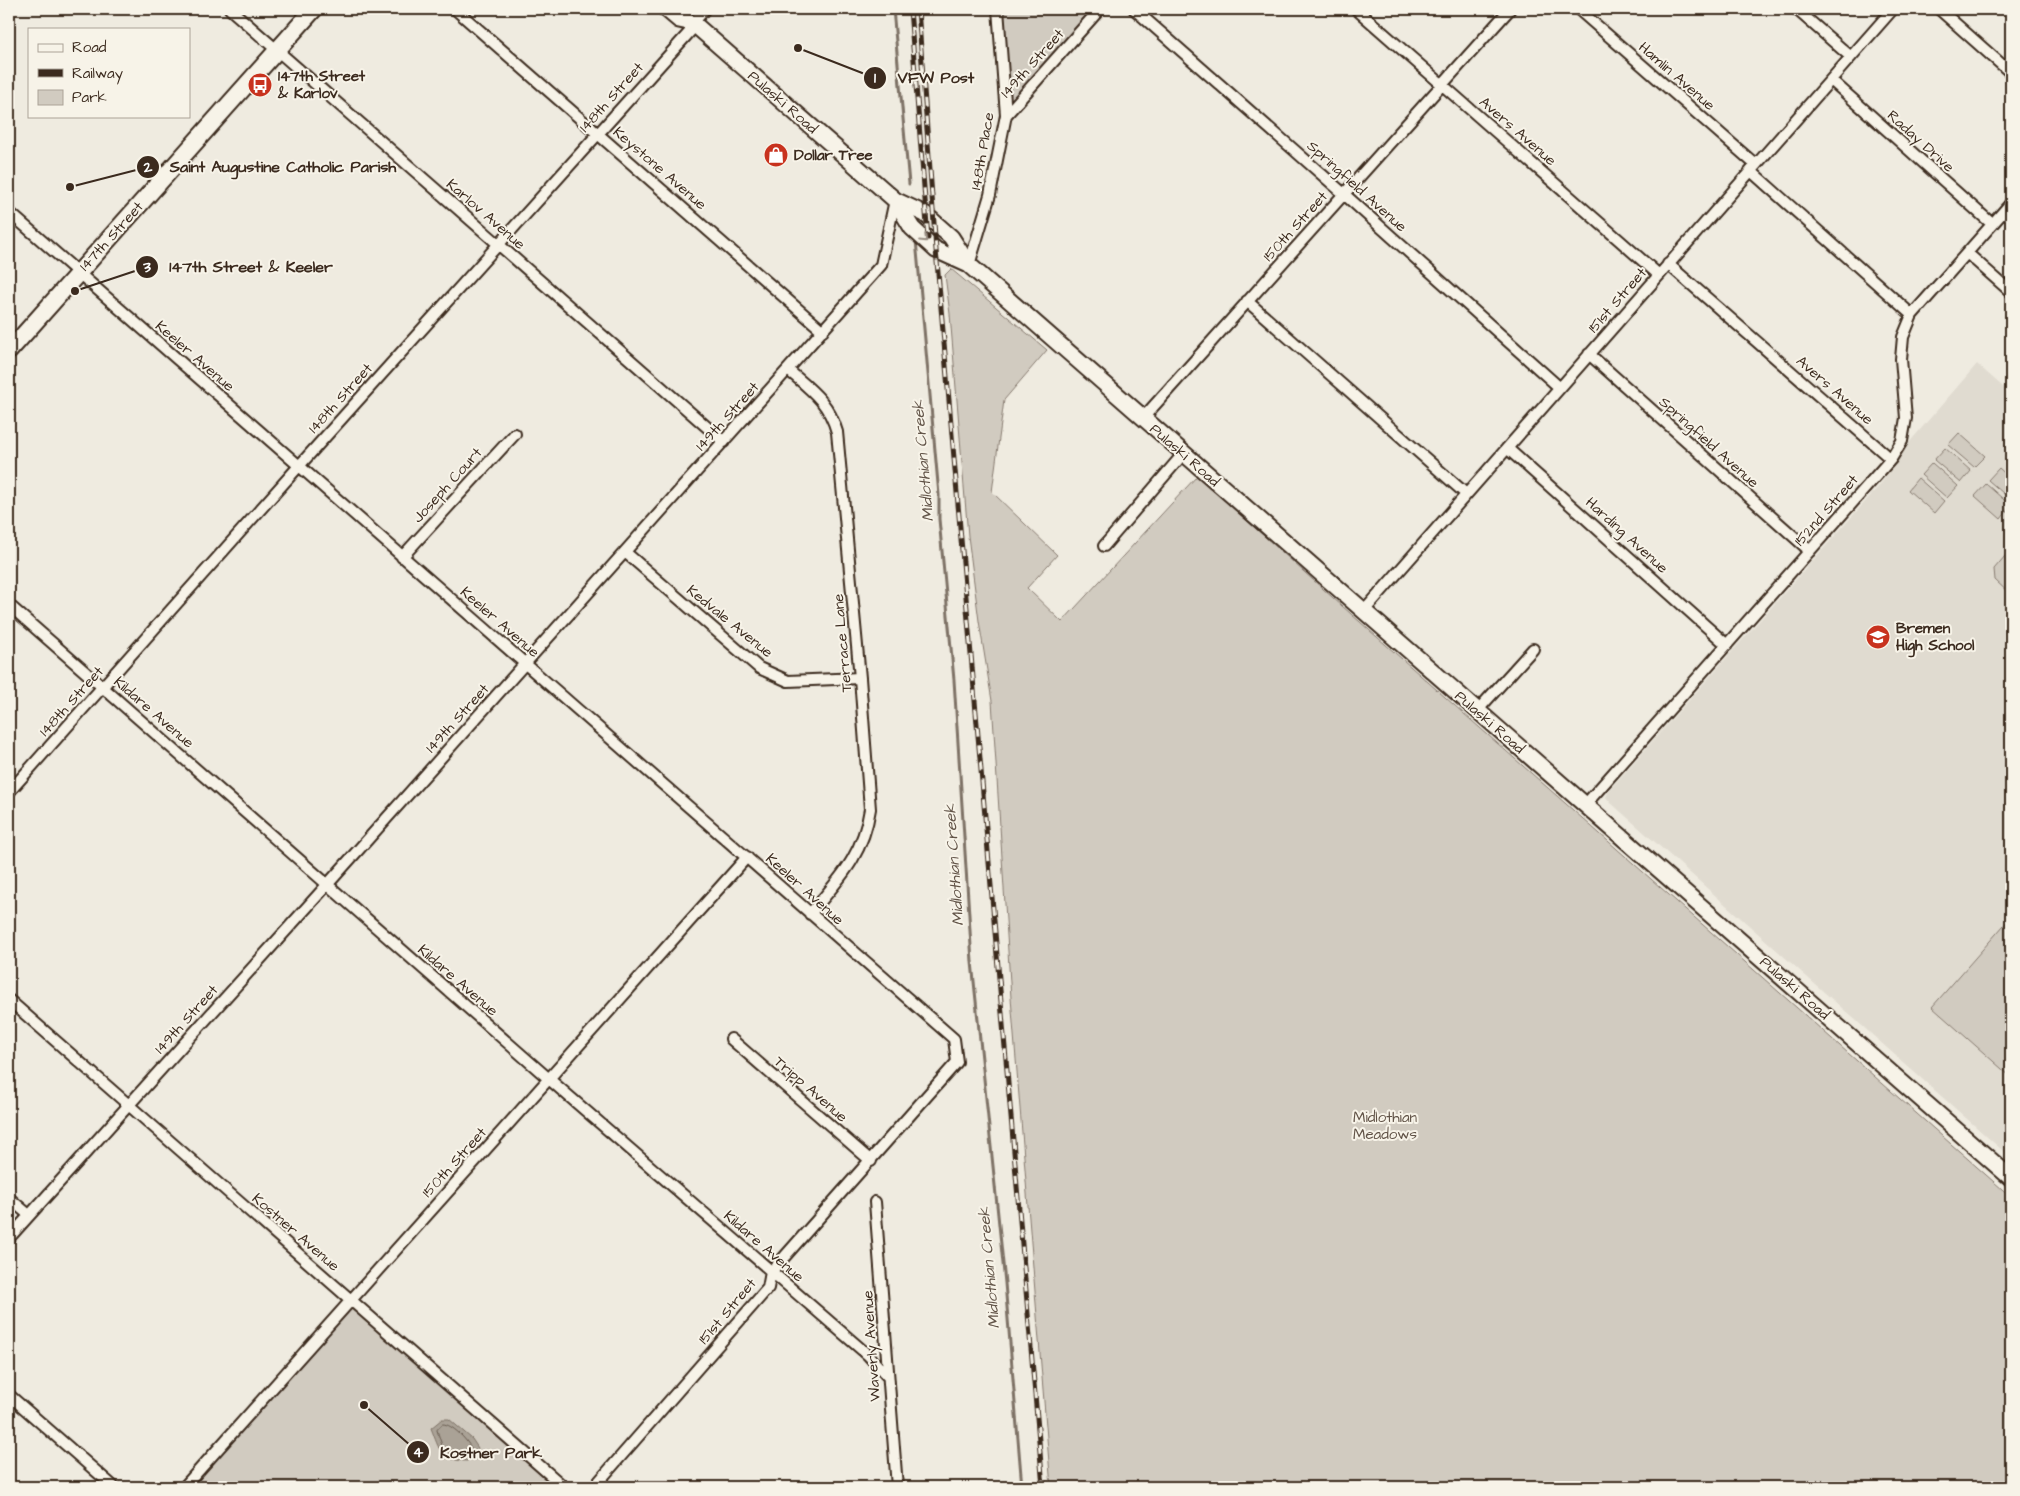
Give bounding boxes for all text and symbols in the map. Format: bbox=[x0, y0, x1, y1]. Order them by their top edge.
street label: 149th Street bbox=[996, 24, 1069, 102]
legend bbox=[28, 28, 190, 118]
text: Road bbox=[72, 37, 107, 58]
street label: Hamlin Avenue bbox=[1634, 37, 1720, 116]
street label: 148th Street bbox=[574, 58, 648, 137]
callout: VFW Post bbox=[863, 62, 984, 93]
text: Railway bbox=[72, 63, 123, 85]
place label: 147th Street & Karlov bbox=[277, 66, 366, 104]
street label: Pulaski Road bbox=[743, 66, 822, 139]
text: VFW Post bbox=[897, 67, 975, 89]
text: 1 bbox=[874, 68, 876, 89]
bus stop icon: 147th Street & Karlov bbox=[247, 72, 273, 98]
text: Park bbox=[72, 87, 107, 108]
street label: Avers Avenue bbox=[1475, 92, 1561, 171]
street label: Raday Drive bbox=[1882, 105, 1959, 178]
street label: 148th Place bbox=[965, 111, 1000, 192]
street label: Keystone Avenue bbox=[608, 122, 711, 216]
street label: Springfield Avenue bbox=[1301, 136, 1411, 238]
shop icon: Dollar Tree bbox=[763, 142, 789, 168]
place label: Dollar Tree bbox=[794, 145, 873, 166]
callout: Saint Augustine Catholic Parish bbox=[135, 151, 406, 182]
text: Saint Augustine Catholic Parish bbox=[169, 156, 397, 180]
text: 2 bbox=[143, 157, 153, 178]
street label: Karlov Avenue bbox=[442, 174, 530, 255]
street label: 150th Street bbox=[1258, 187, 1333, 266]
street label: 147th Street bbox=[74, 197, 148, 276]
one-way arrow bbox=[918, 233, 927, 242]
callout: 147th Street & Keeler bbox=[135, 251, 343, 282]
text: 147th Street & Keeler bbox=[169, 256, 333, 278]
text: 3 bbox=[142, 257, 151, 278]
street label: 151st Street bbox=[1583, 263, 1652, 338]
street label: Keeler Avenue bbox=[150, 316, 239, 397]
street label: Avers Avenue bbox=[1792, 351, 1878, 430]
street label: 148th Street bbox=[303, 359, 377, 438]
street label: 149th Street bbox=[691, 377, 764, 455]
street label: Springfield Avenue bbox=[1653, 392, 1763, 494]
water label: Midlothian Creek bbox=[907, 398, 939, 523]
street label: Pulaski Road bbox=[1145, 419, 1224, 492]
street label: Joseph Court bbox=[408, 443, 487, 528]
street label: 152nd Street bbox=[1789, 470, 1863, 551]
street label: Harding Avenue bbox=[1580, 492, 1673, 579]
street label: Kedvale Avenue bbox=[682, 580, 777, 663]
street label: Keeler Avenue bbox=[455, 582, 544, 663]
street label: Terrace Lane bbox=[828, 593, 857, 693]
place label: Bremen High School bbox=[1896, 618, 1975, 658]
school or university icon: Bremen High School bbox=[1865, 624, 1891, 650]
street label: 148th Street bbox=[34, 662, 108, 741]
street label: Kildare Avenue bbox=[109, 672, 198, 753]
street label: 149th Street bbox=[421, 679, 494, 757]
street label: Pulaski Road bbox=[1450, 686, 1529, 759]
water label: Midlothian Creek bbox=[939, 802, 969, 927]
street label: Keeler Avenue bbox=[761, 849, 848, 930]
street label: Kildare Avenue bbox=[413, 940, 502, 1021]
street label: Pulaski Road bbox=[1755, 952, 1834, 1025]
street label: 149th Street bbox=[150, 980, 223, 1058]
street label: Tripp Avenue bbox=[769, 1051, 852, 1127]
park label: Midlothian Meadows bbox=[1353, 1107, 1418, 1145]
street label: 150th Street bbox=[417, 1123, 492, 1202]
street label: Kostner Avenue bbox=[247, 1188, 344, 1276]
water label: Midlothian Creek bbox=[973, 1205, 1005, 1330]
street label: Kildare Avenue bbox=[719, 1206, 808, 1287]
street label: 151st Street bbox=[694, 1274, 761, 1349]
street label: Waverly Avenue bbox=[857, 1290, 887, 1402]
callout: Kostner Park bbox=[405, 1437, 552, 1468]
text: 4 bbox=[413, 1442, 424, 1463]
text: Kostner Park bbox=[440, 1442, 542, 1464]

